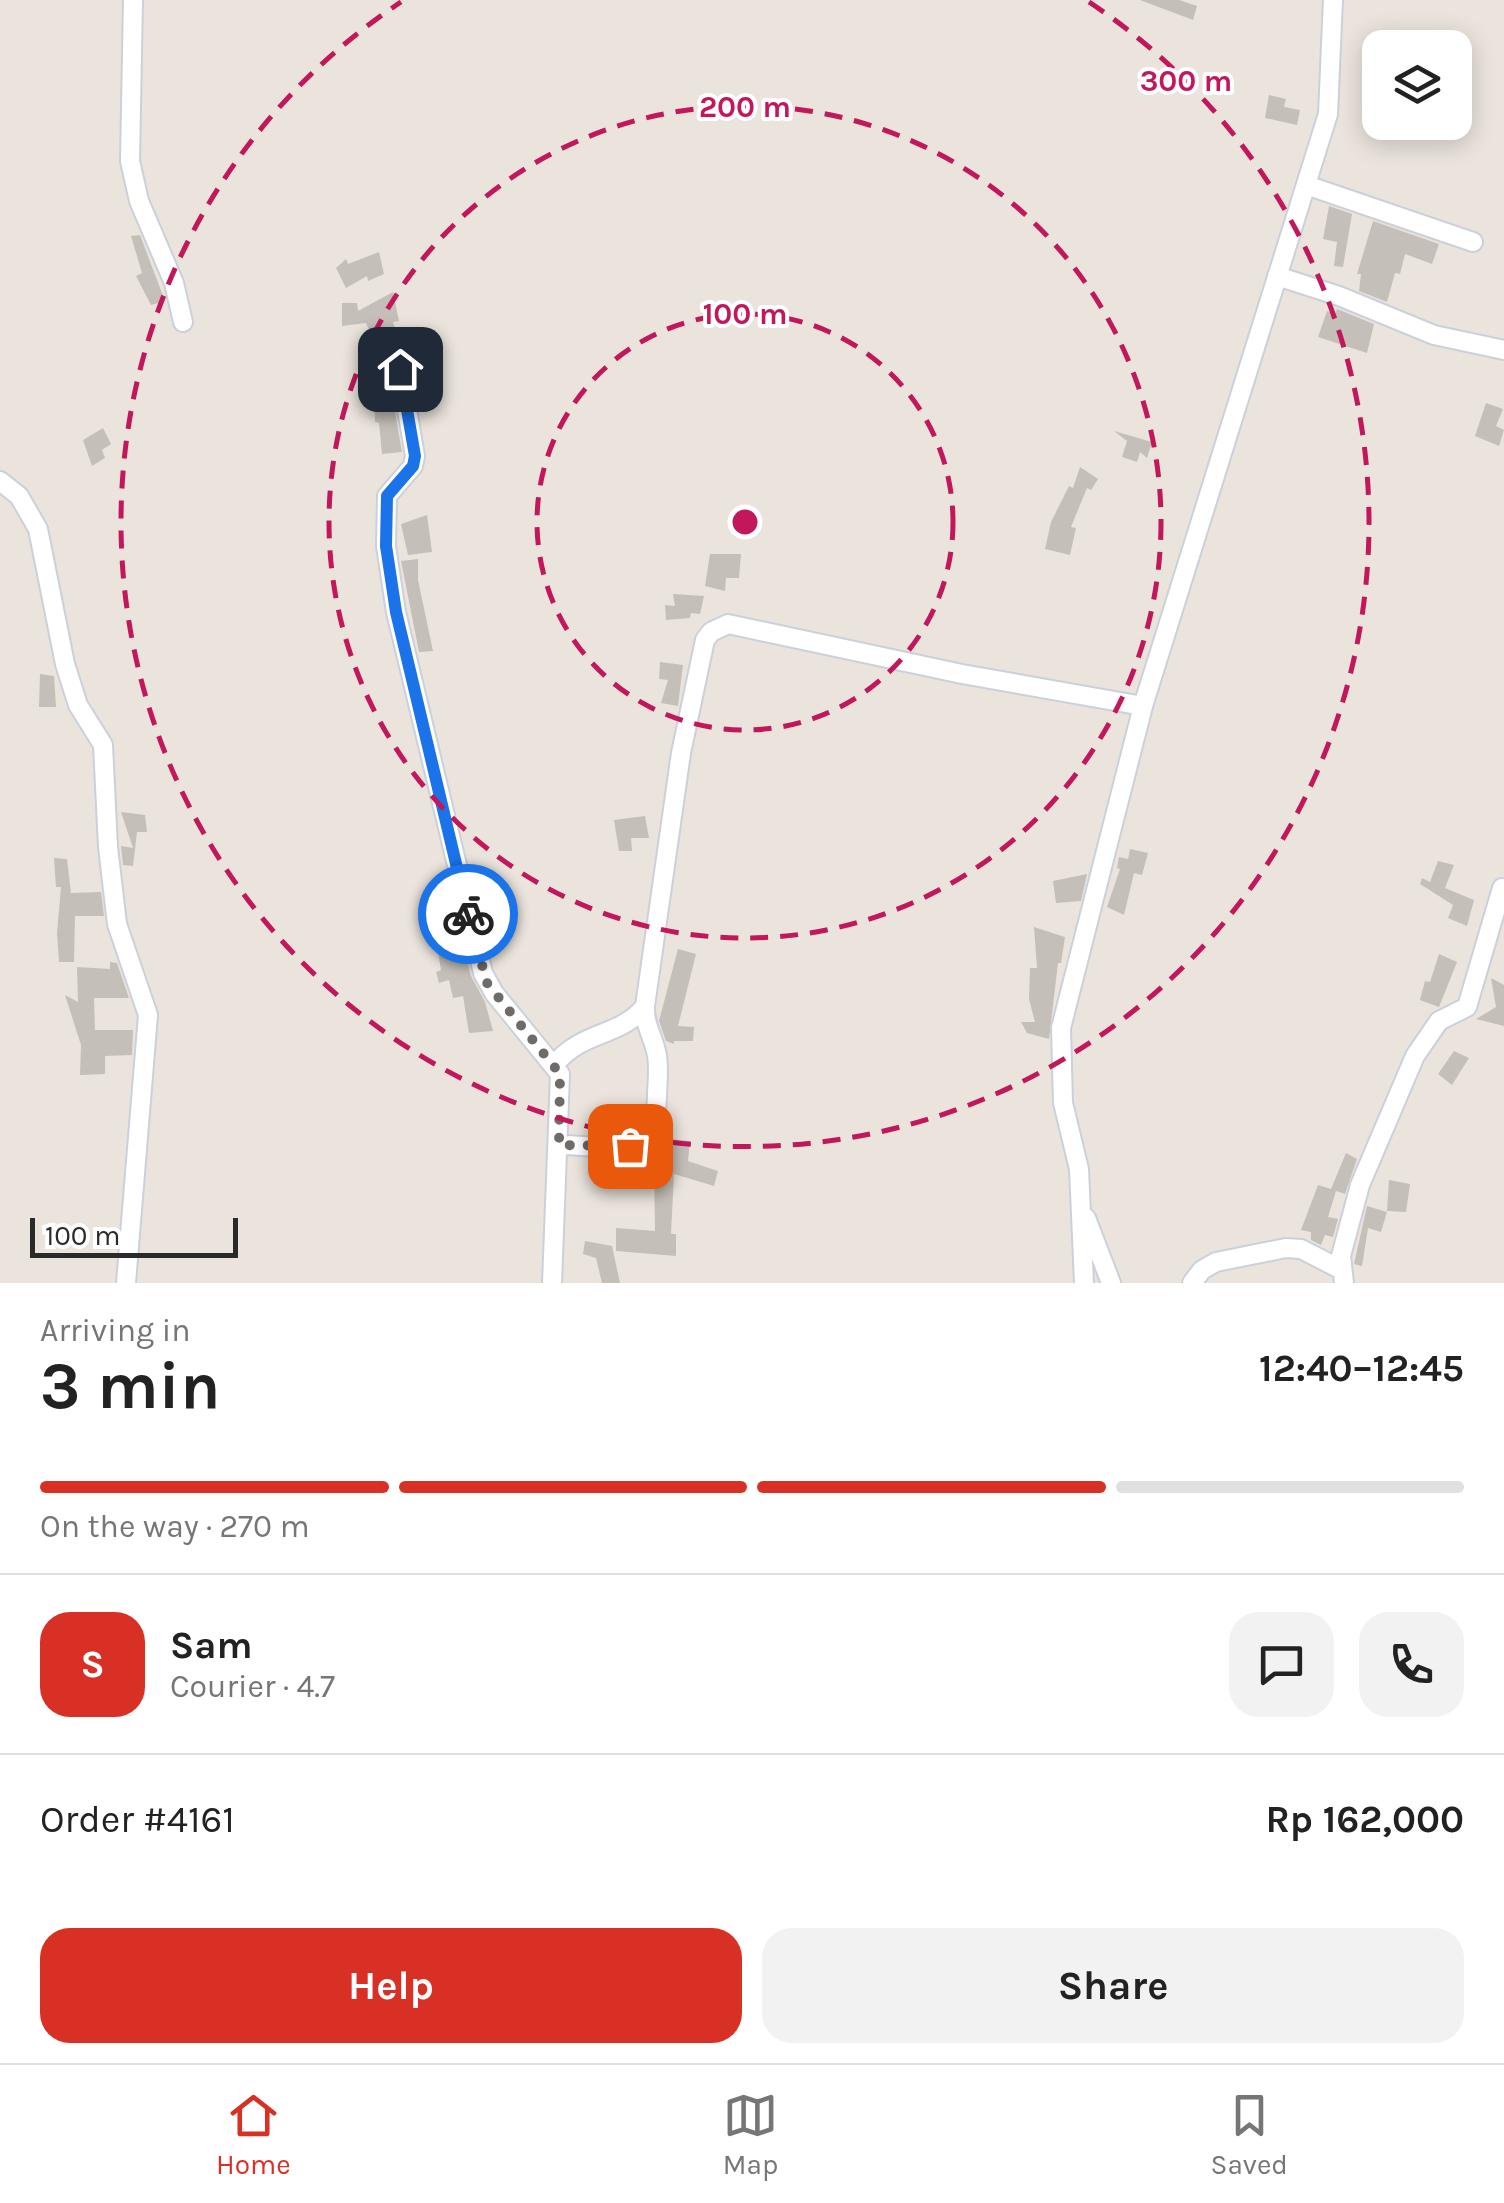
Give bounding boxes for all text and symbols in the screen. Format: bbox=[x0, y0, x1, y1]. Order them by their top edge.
map controls bbox=[1362, 30, 1472, 140]
button: layers bbox=[1362, 30, 1472, 140]
text: 300 m bbox=[1140, 63, 1232, 99]
text: 200 m bbox=[699, 89, 791, 125]
text: 100 m bbox=[703, 296, 787, 332]
pin bbox=[358, 327, 443, 412]
icon: home bbox=[373, 342, 428, 397]
centre of rings bbox=[727, 504, 763, 540]
courier bbox=[418, 864, 518, 964]
icon: bike bbox=[441, 887, 496, 942]
pin bbox=[588, 1104, 673, 1189]
icon: bag bbox=[603, 1119, 658, 1174]
scale bar bbox=[30, 1213, 238, 1258]
text: 100 m bbox=[45, 1219, 120, 1252]
text: Arriving in bbox=[40, 1312, 191, 1349]
text: 12:40–12:45 bbox=[1259, 1346, 1464, 1391]
text: 3 min bbox=[40, 1348, 220, 1424]
text: On the way · 270 m bbox=[40, 1508, 310, 1545]
button: chat bbox=[1229, 1612, 1334, 1717]
button: phone bbox=[1359, 1612, 1464, 1717]
text: Sam bbox=[170, 1623, 253, 1668]
text: S bbox=[80, 1642, 105, 1687]
text: Courier · 4.7 bbox=[170, 1668, 335, 1705]
text: Order #4161 bbox=[40, 1797, 235, 1842]
text: Rp 162,000 bbox=[1265, 1797, 1464, 1842]
button: Help bbox=[40, 1928, 742, 2043]
button: Share bbox=[762, 1928, 1464, 2043]
tab: Home bbox=[216, 2088, 291, 2181]
tab: Map bbox=[723, 2088, 778, 2181]
tab: Saved bbox=[1211, 2088, 1288, 2181]

